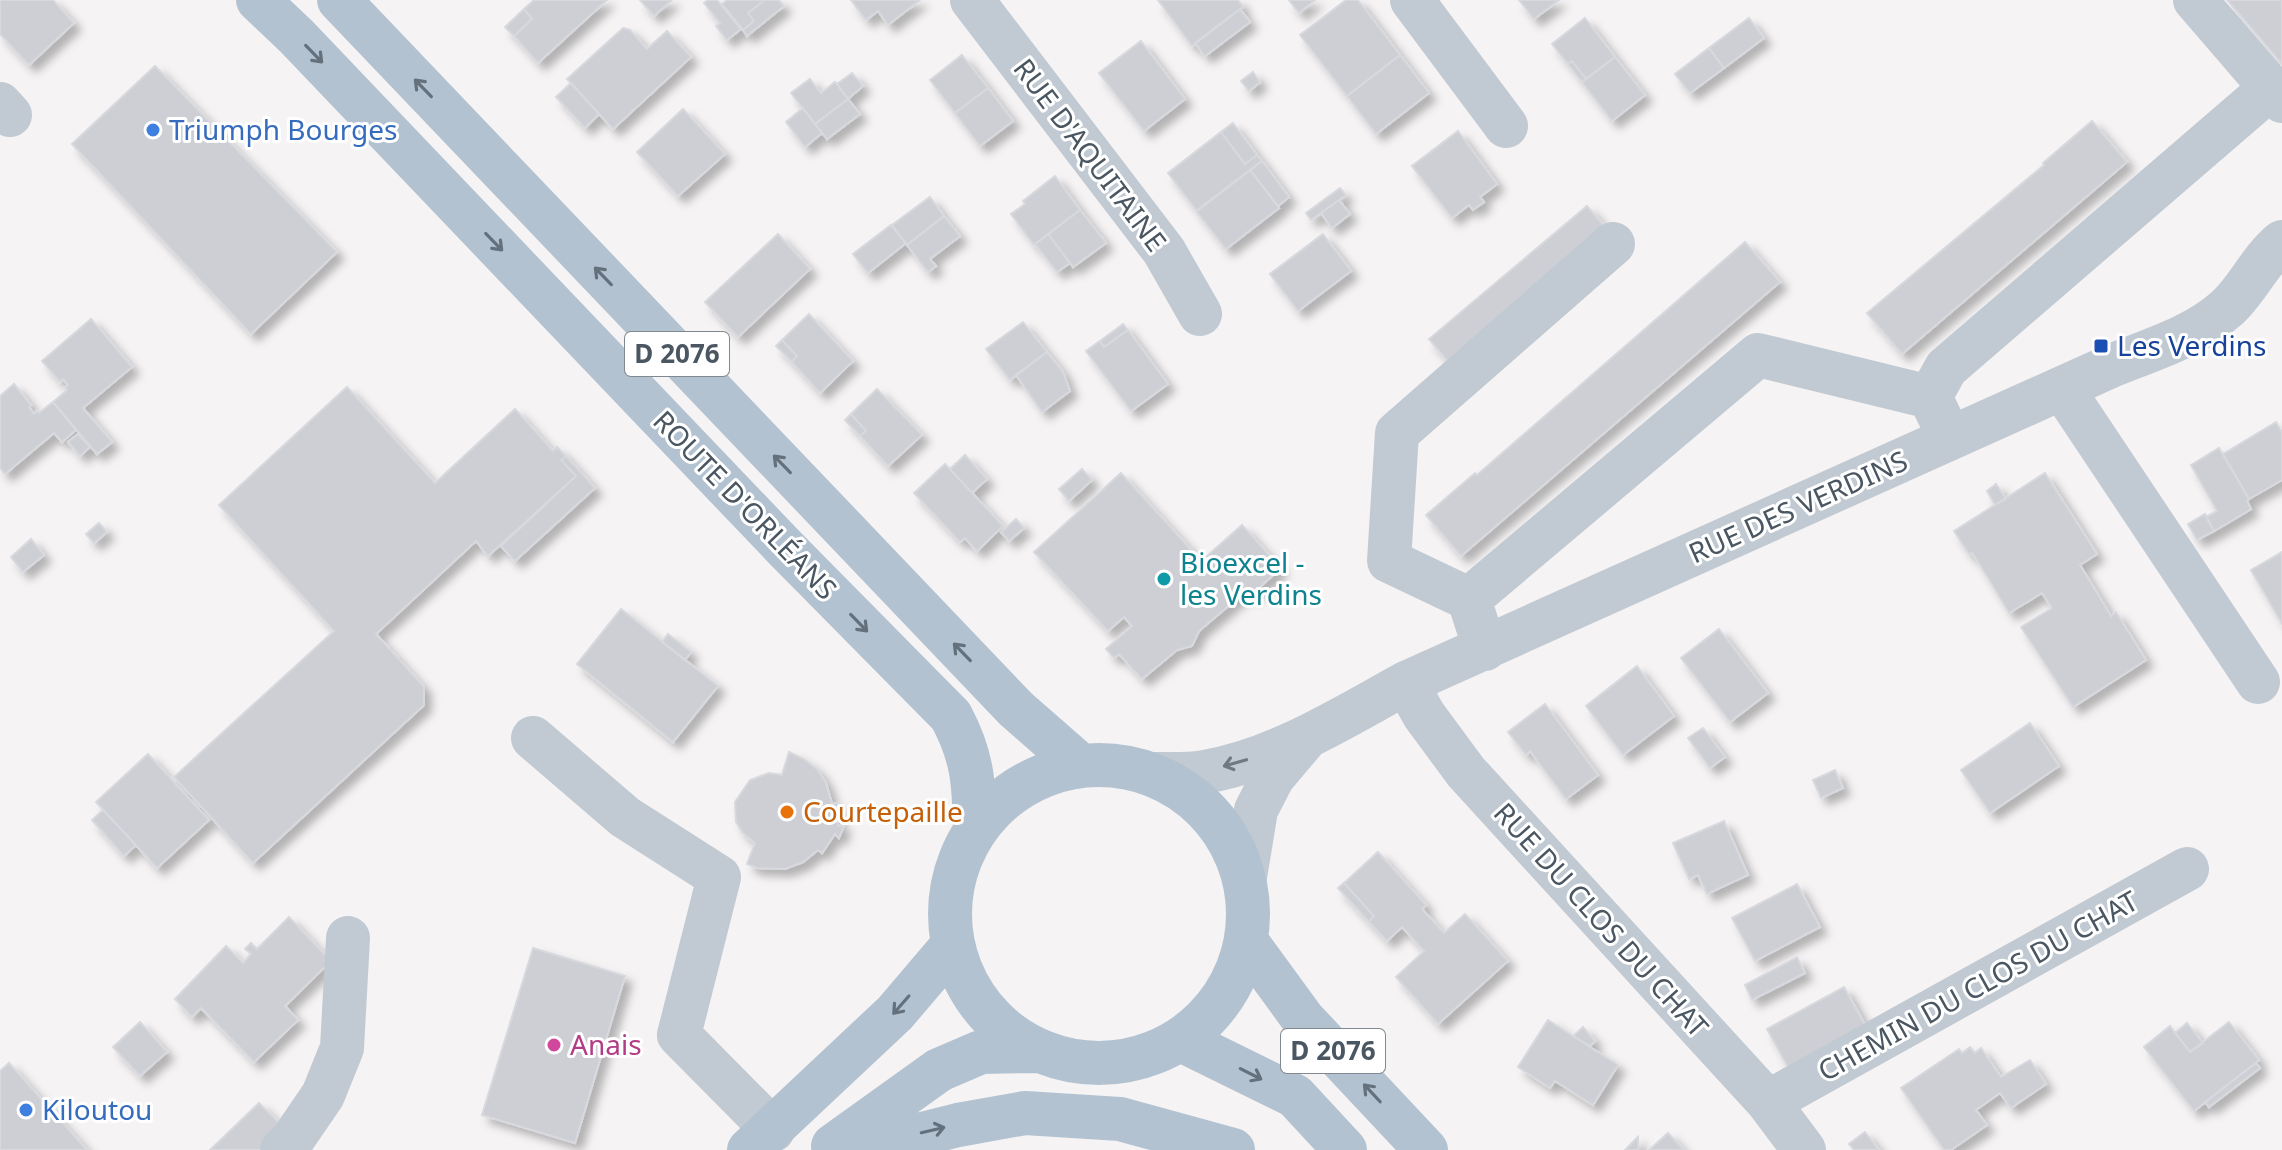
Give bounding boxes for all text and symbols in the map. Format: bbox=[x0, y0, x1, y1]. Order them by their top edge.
one-way arrow bbox=[304, 44, 323, 64]
street label: RUE D'AQUITAINE bbox=[1006, 50, 1176, 259]
one-way arrow bbox=[414, 79, 433, 98]
place label: Triumph Bourges bbox=[169, 110, 397, 148]
marker: Triumph Bourges bbox=[144, 121, 162, 139]
one-way arrow bbox=[484, 232, 502, 252]
one-way arrow bbox=[593, 266, 612, 286]
place label: Les Verdins bbox=[2117, 326, 2266, 364]
road number: D 2076 bbox=[625, 332, 729, 376]
marker: Les Verdins bbox=[2092, 337, 2110, 355]
street label: ROUTE D'ORLÉANS bbox=[646, 402, 846, 607]
street label: RUE DES VERDINS bbox=[1682, 441, 1913, 571]
one-way arrow bbox=[773, 454, 792, 474]
place label: Bioexcel - les Verdins bbox=[1180, 543, 1322, 613]
marker: Bioexcel - les Verdins bbox=[1155, 570, 1173, 588]
one-way arrow bbox=[850, 613, 869, 633]
one-way arrow bbox=[952, 642, 971, 662]
one-way arrow bbox=[1222, 756, 1248, 771]
place label: Courtepaille bbox=[803, 792, 963, 830]
street label: RUE DU CLOS DU CHAT bbox=[1486, 794, 1718, 1045]
marker: Courtepaille bbox=[778, 803, 796, 821]
street label: CHEMIN DU CLOS DU CHAT bbox=[1811, 881, 2145, 1089]
one-way arrow bbox=[892, 995, 910, 1015]
place label: Anais bbox=[570, 1025, 642, 1063]
road number: D 2076 bbox=[1281, 1029, 1385, 1073]
marker: Anais bbox=[545, 1036, 563, 1054]
one-way arrow bbox=[1239, 1066, 1263, 1082]
one-way arrow bbox=[1363, 1083, 1382, 1103]
place label: Kiloutou bbox=[42, 1090, 152, 1128]
marker: Kiloutou bbox=[17, 1101, 35, 1119]
one-way arrow bbox=[920, 1122, 946, 1137]

